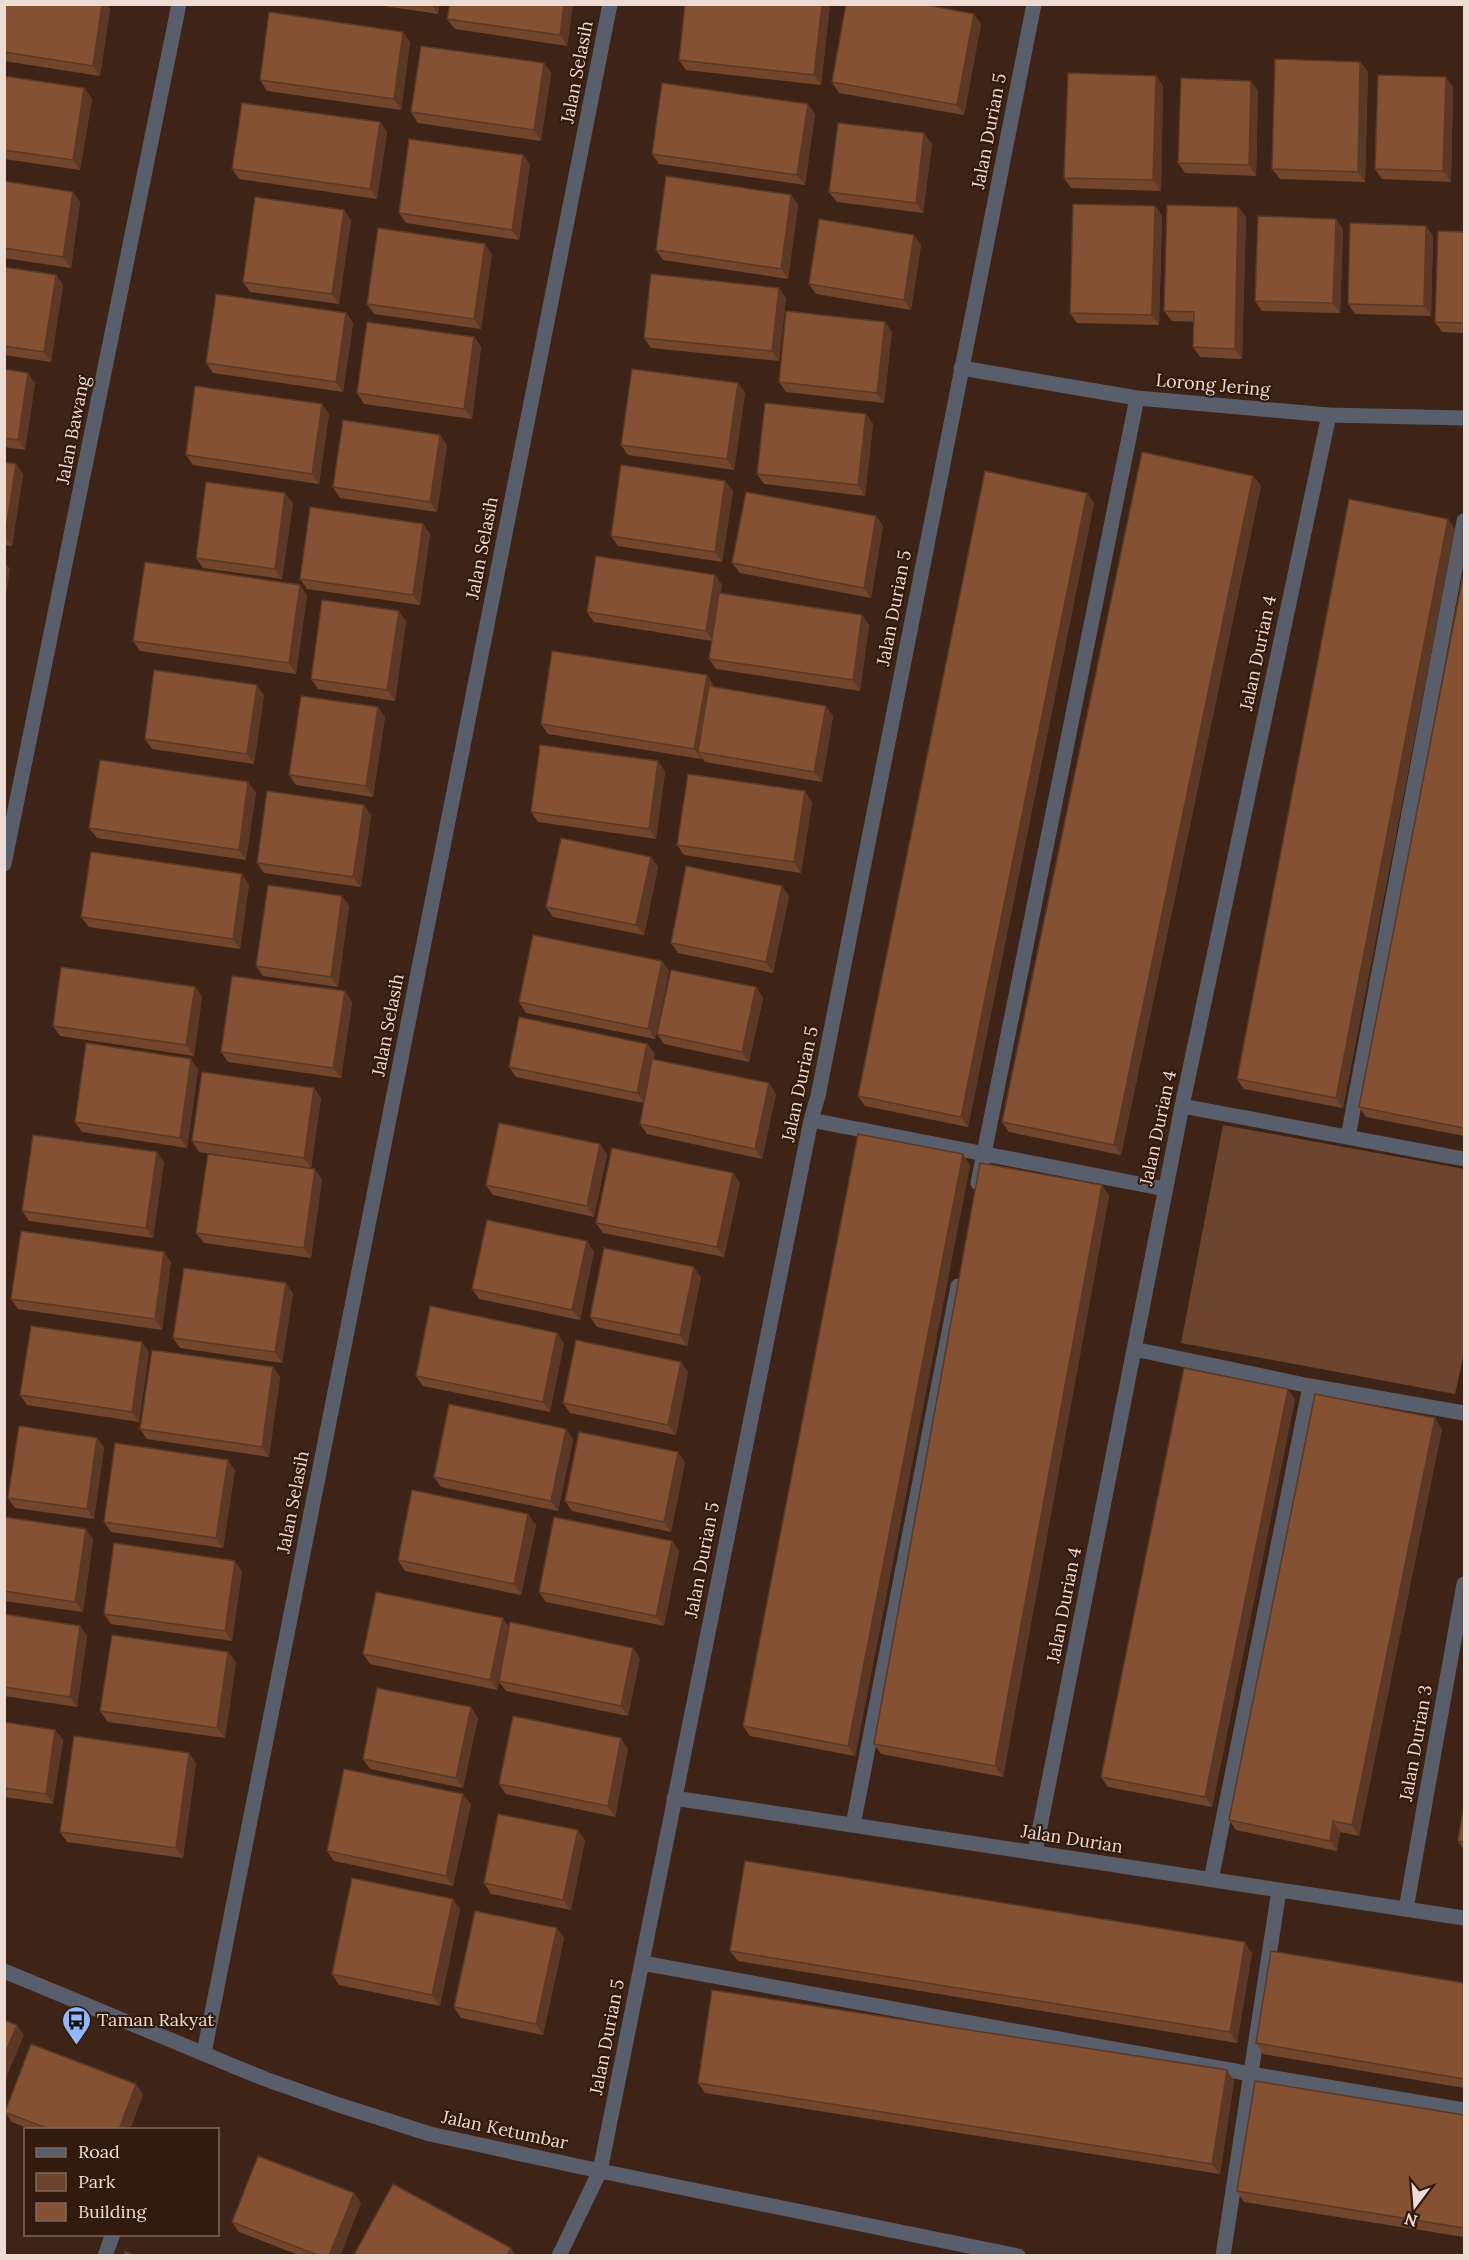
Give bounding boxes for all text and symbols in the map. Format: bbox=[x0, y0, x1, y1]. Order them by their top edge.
street label: Jalan Selasih bbox=[555, 19, 598, 126]
street label: Jalan Durian 5 bbox=[966, 71, 1011, 192]
street label: Lorong Jering bbox=[1155, 368, 1272, 401]
street label: Jalan Bawang bbox=[51, 373, 95, 487]
street label: Jalan Selasih bbox=[460, 495, 503, 602]
street label: Jalan Durian 5 bbox=[871, 548, 916, 669]
street label: Jalan Durian 4 bbox=[1234, 593, 1281, 714]
street label: Jalan Selasih bbox=[366, 972, 409, 1079]
street label: Jalan Durian 5 bbox=[776, 1024, 823, 1145]
street label: Jalan Durian 4 bbox=[1134, 1068, 1181, 1189]
street label: Jalan Selasih bbox=[271, 1449, 314, 1556]
street label: Jalan Durian 5 bbox=[679, 1500, 724, 1621]
street label: Jalan Durian 4 bbox=[1041, 1545, 1086, 1666]
street label: Jalan Durian 3 bbox=[1394, 1683, 1437, 1804]
street label: Jalan Durian bbox=[1019, 1819, 1125, 1858]
street label: Jalan Durian 5 bbox=[584, 1977, 629, 2098]
bus stop icon: Taman Rakyat bbox=[60, 2004, 92, 2046]
place label: Taman Rakyat bbox=[97, 2008, 214, 2031]
street label: Jalan Ketumbar bbox=[439, 2105, 571, 2154]
legend bbox=[24, 2128, 219, 2236]
text: Road bbox=[78, 2140, 120, 2163]
text: Park bbox=[78, 2170, 116, 2193]
north arrow bbox=[1385, 2176, 1445, 2236]
text: Building bbox=[78, 2200, 148, 2223]
text: N bbox=[1402, 2209, 1420, 2232]

